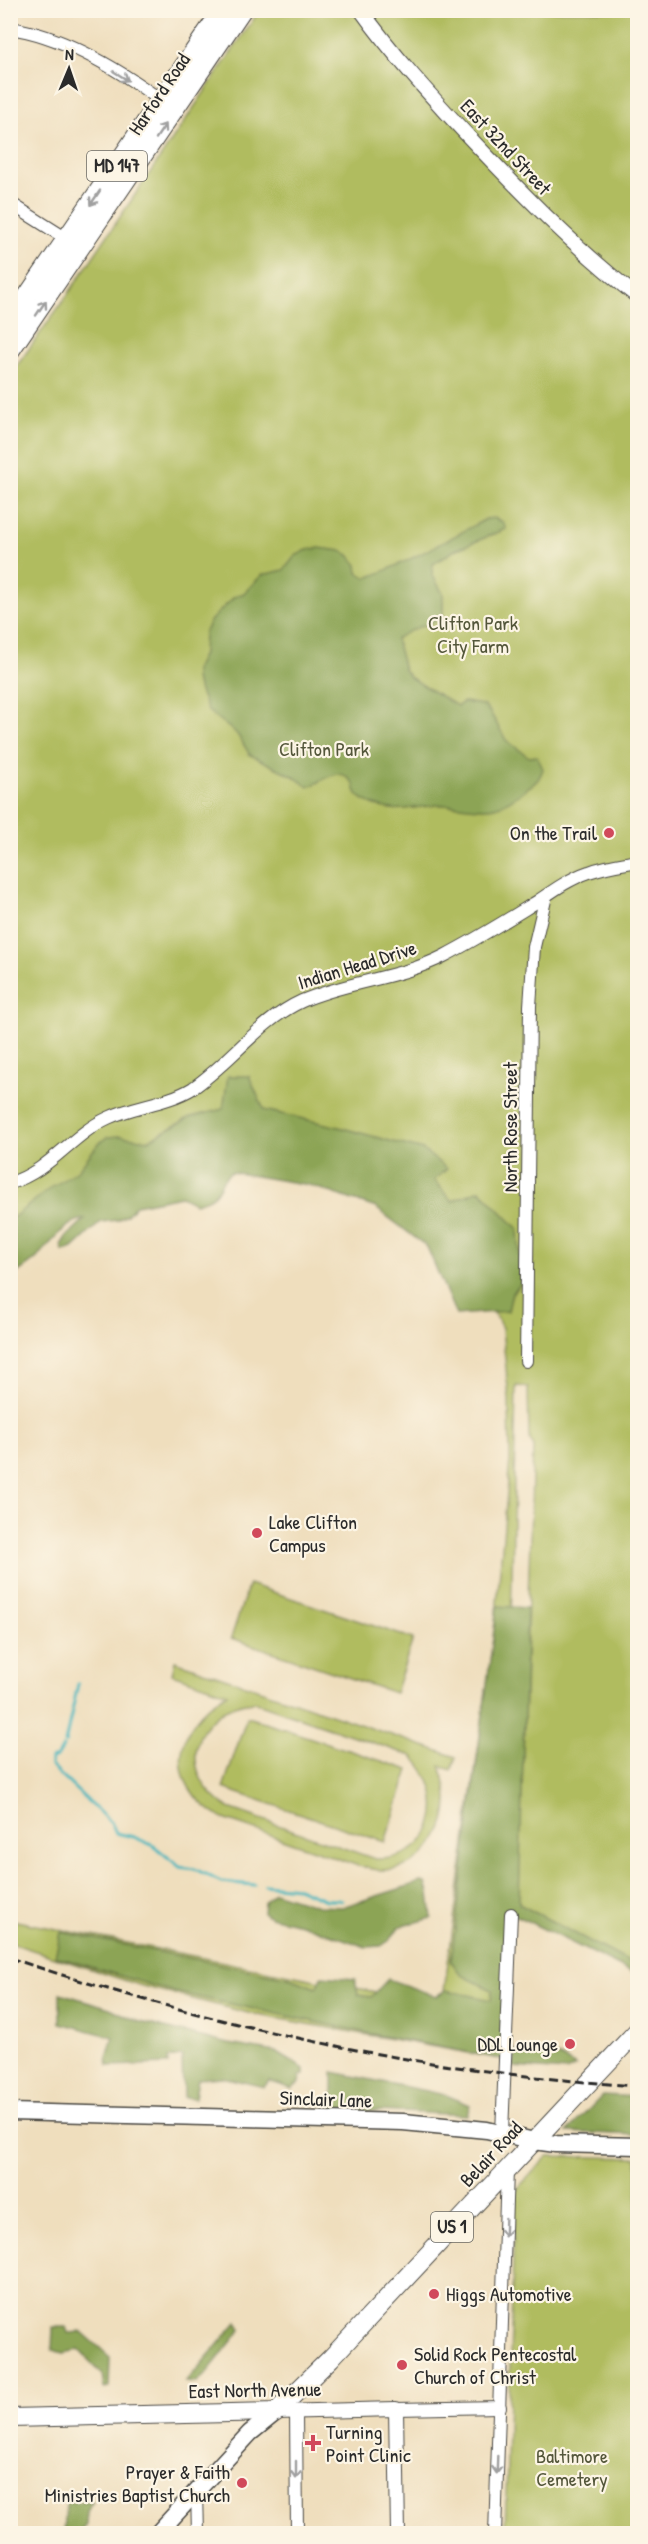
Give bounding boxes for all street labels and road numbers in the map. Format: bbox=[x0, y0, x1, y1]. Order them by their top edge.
street label: Harford Road bbox=[121, 47, 196, 140]
street label: East 32nd Street bbox=[455, 93, 559, 201]
road number: MD 147 bbox=[87, 151, 147, 181]
street label: Indian Head Drive bbox=[294, 934, 420, 995]
street label: North Rose Street bbox=[496, 1061, 523, 1192]
street label: Sinclair Lane bbox=[279, 2083, 373, 2114]
street label: Belair Road bbox=[453, 2115, 528, 2192]
road number: US 1 bbox=[431, 2212, 473, 2242]
street label: East North Avenue bbox=[188, 2375, 322, 2404]

